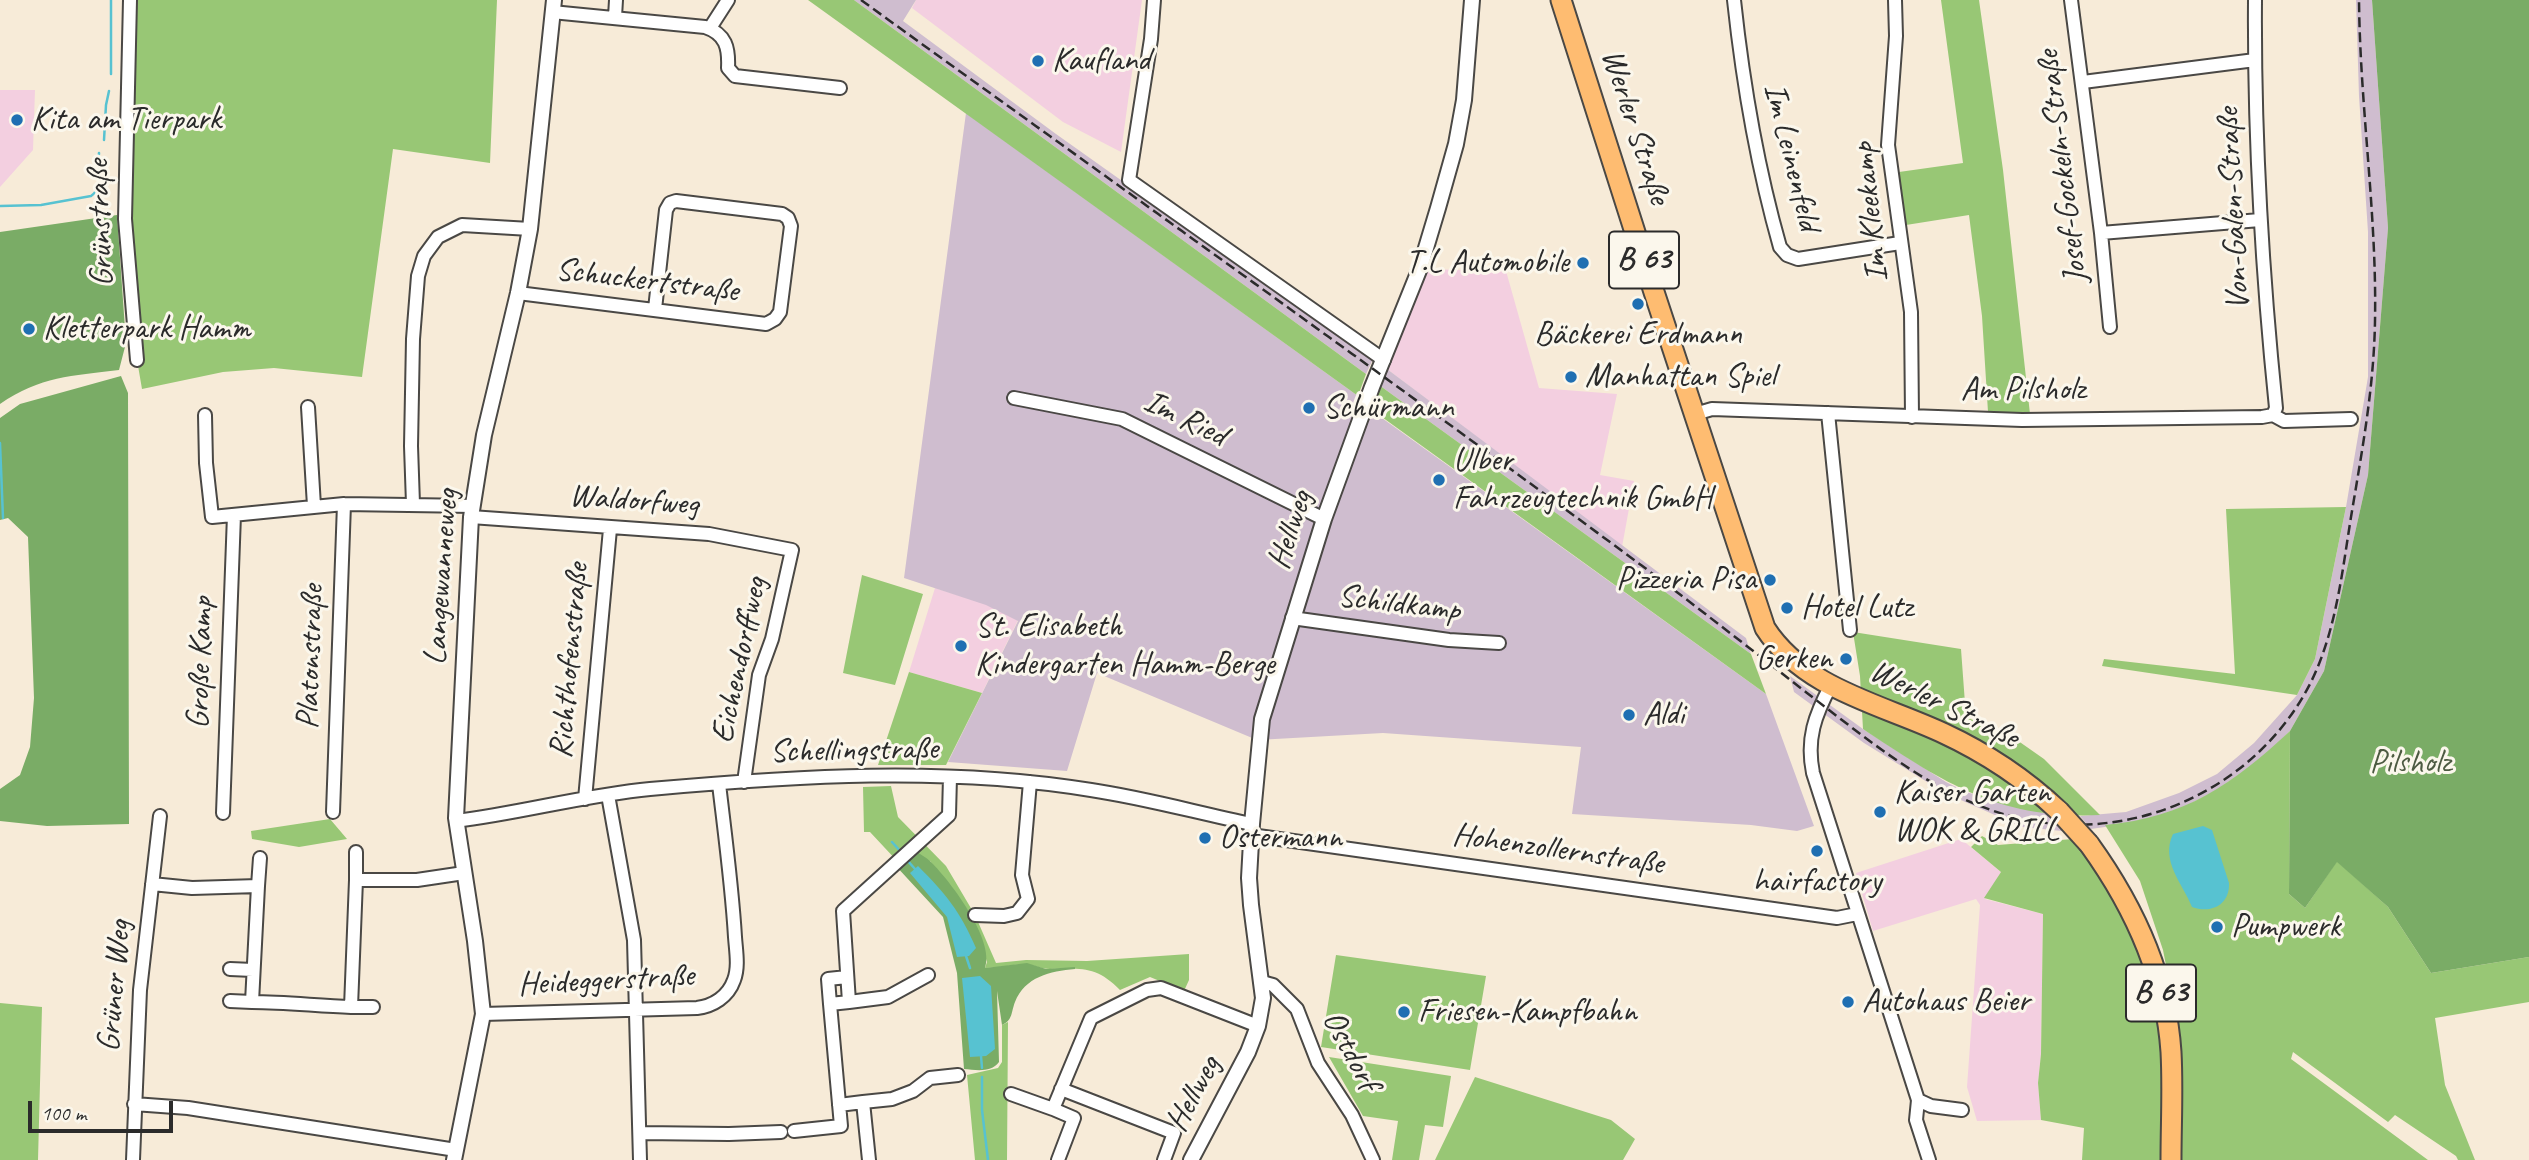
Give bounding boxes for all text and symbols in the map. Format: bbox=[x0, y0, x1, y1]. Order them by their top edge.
place label: Kaufland bbox=[1052, 41, 1150, 81]
street label: Werler Straße bbox=[1591, 44, 1679, 210]
street label: Josef-Gockeln-Straße bbox=[2029, 48, 2097, 286]
marker: Kaufland bbox=[1030, 53, 1046, 69]
street label: Im Leinenfeld bbox=[1754, 79, 1828, 235]
place label: Kita am Tierpark bbox=[31, 100, 221, 140]
street label: Von-Galen-Straße bbox=[2209, 107, 2259, 311]
marker: Kita am Tierpark bbox=[9, 112, 25, 128]
street label: Im Kleekamp bbox=[1844, 140, 1898, 284]
street label: Grünstraße bbox=[79, 159, 123, 287]
road number: B 63 bbox=[1609, 232, 1679, 288]
place label: T.L Automobile bbox=[1406, 243, 1569, 283]
street label: Schuckertstraße bbox=[553, 250, 741, 312]
marker: T.L Automobile bbox=[1575, 255, 1591, 271]
marker: Bäckerei Erdmann bbox=[1630, 296, 1646, 312]
place label: Kletterpark Hamm bbox=[43, 309, 250, 349]
place label: Bäckerei Erdmann bbox=[1534, 315, 1742, 355]
marker: Kletterpark Hamm bbox=[21, 321, 37, 337]
place label: Manhattan Spiel bbox=[1585, 357, 1775, 397]
marker: Manhattan Spiel bbox=[1563, 369, 1579, 385]
street label: Am Pilsholz bbox=[1961, 370, 2085, 410]
street label: Im Ried bbox=[1137, 382, 1233, 456]
place label: Schürmann bbox=[1323, 388, 1453, 428]
marker: Schürmann bbox=[1301, 400, 1317, 416]
place label: Ulber Fahrzeugtechnik GmbH bbox=[1453, 441, 1712, 519]
marker: Ulber Fahrzeugtechnik GmbH bbox=[1431, 472, 1447, 488]
street label: Waldorfweg bbox=[568, 477, 700, 525]
street label: Hellweg bbox=[1260, 486, 1322, 574]
street label: Langewanneweg bbox=[416, 488, 468, 666]
place label: Pizzeria Pisa bbox=[1616, 560, 1756, 600]
street label: Richthofenstraße bbox=[542, 562, 598, 760]
marker: Pizzeria Pisa bbox=[1762, 572, 1778, 588]
street label: Eichendorffweg bbox=[703, 574, 777, 746]
street label: Schildkamp bbox=[1336, 577, 1462, 631]
street label: Platonstraße bbox=[289, 584, 333, 730]
place label: Hotel Lutz bbox=[1801, 588, 1913, 628]
street label: Große Kamp bbox=[179, 596, 223, 730]
marker: Hotel Lutz bbox=[1779, 600, 1795, 616]
place label: St. Elisabeth Kindergarten Hamm-Berge bbox=[975, 607, 1275, 685]
marker: St. Elisabeth Kindergarten Hamm-Berge bbox=[953, 638, 969, 654]
place label: Gerken bbox=[1756, 639, 1832, 679]
marker: Gerken bbox=[1838, 651, 1854, 667]
street label: Werler Straße bbox=[1863, 652, 2025, 758]
place label: Aldi bbox=[1643, 695, 1684, 735]
marker: Aldi bbox=[1621, 707, 1637, 723]
street label: Schellingstraße bbox=[770, 730, 938, 772]
park label: Pilsholz bbox=[2369, 743, 2451, 783]
place label: Kaiser Garten WOK & GRILL bbox=[1894, 773, 2059, 851]
marker: Kaiser Garten WOK & GRILL bbox=[1872, 804, 1888, 820]
street label: Hohenzollernstraße bbox=[1450, 816, 1666, 884]
place label: Ostermann bbox=[1219, 818, 1342, 858]
marker: Ostermann bbox=[1197, 830, 1213, 846]
marker: hairfactory bbox=[1809, 843, 1825, 859]
place label: hairfactory bbox=[1753, 862, 1881, 902]
place label: Pumpwerk bbox=[2231, 907, 2340, 947]
street label: Grüner Weg bbox=[90, 918, 140, 1054]
marker: Pumpwerk bbox=[2209, 919, 2225, 935]
street label: Heideggerstraße bbox=[517, 957, 695, 1005]
road number: B 63 bbox=[2126, 964, 2196, 1022]
place label: Autohaus Beier bbox=[1862, 982, 2030, 1022]
place label: Friesen-Kampfbahn bbox=[1418, 992, 1637, 1032]
marker: Autohaus Beier bbox=[1840, 994, 1856, 1010]
street label: Ostdorf bbox=[1313, 1004, 1387, 1098]
marker: Friesen-Kampfbahn bbox=[1396, 1004, 1412, 1020]
street label: Hellweg bbox=[1158, 1049, 1230, 1139]
scale bar bbox=[32, 1086, 177, 1130]
text: 100 m bbox=[41, 1100, 86, 1126]

